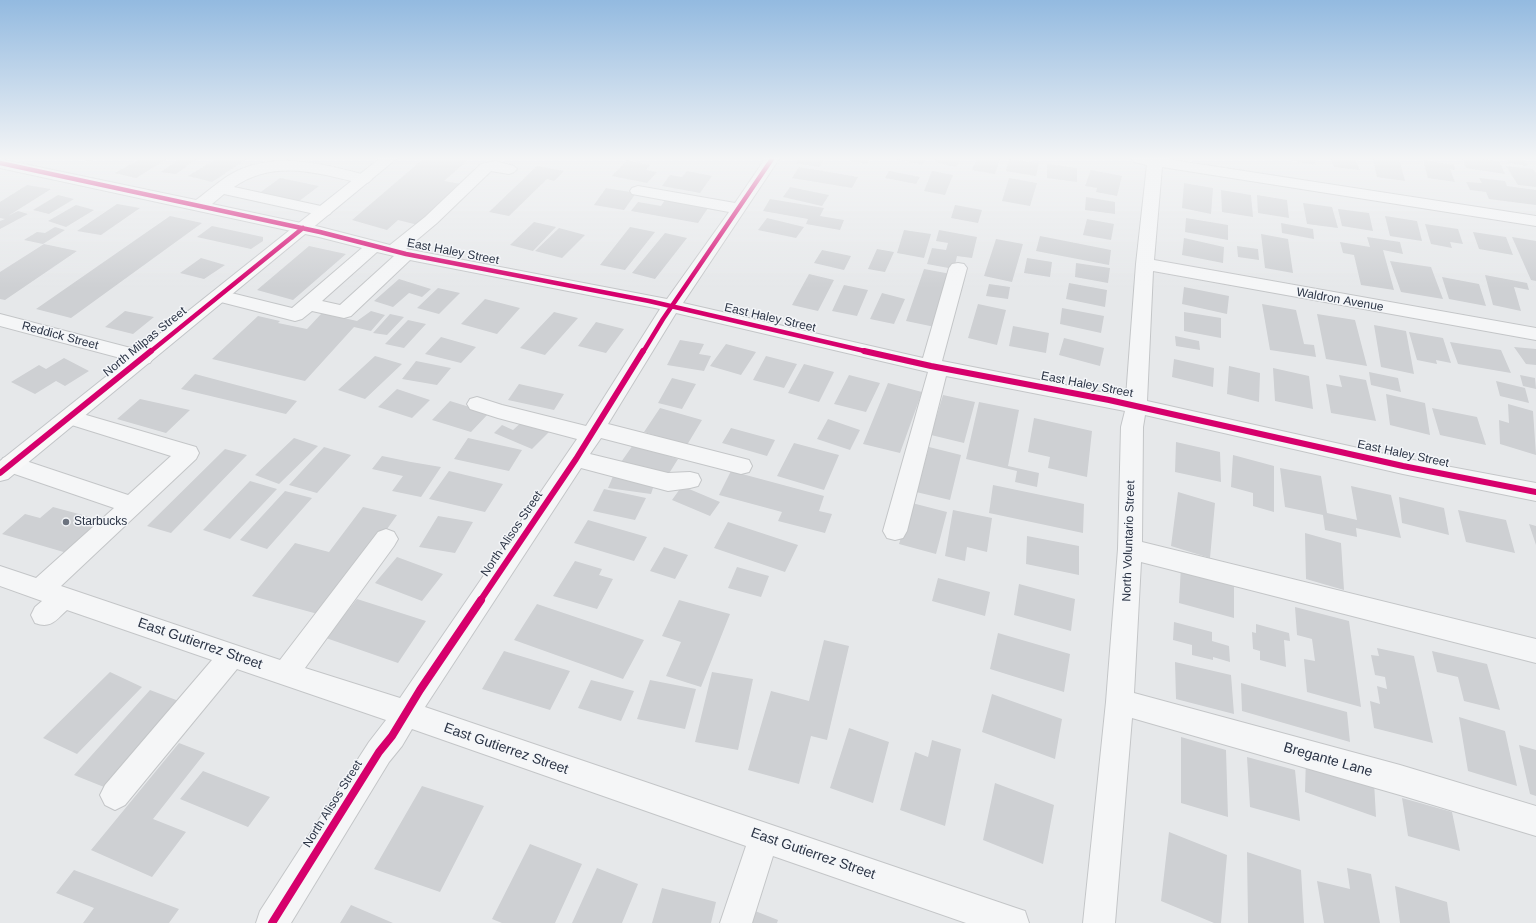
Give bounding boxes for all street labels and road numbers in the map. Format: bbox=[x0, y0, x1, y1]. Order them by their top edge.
street label: East Haley Street bbox=[406, 236, 500, 268]
street label: Waldron Avenue bbox=[1295, 285, 1385, 315]
street label: East Haley Street bbox=[723, 300, 817, 336]
street label: North Milpas Street bbox=[101, 304, 189, 380]
street label: Reddick Street bbox=[20, 319, 100, 353]
street label: East Haley Street bbox=[1040, 369, 1134, 401]
street label: East Haley Street bbox=[1356, 437, 1450, 471]
street label: North Voluntario Street bbox=[1120, 480, 1138, 602]
street label: North Alisos Street bbox=[478, 489, 546, 579]
street label: East Gutierrez Street bbox=[135, 615, 265, 673]
street label: East Gutierrez Street bbox=[441, 720, 571, 778]
street label: Bregante Lane bbox=[1282, 739, 1374, 781]
street label: North Alisos Street bbox=[300, 758, 366, 850]
street label: East Gutierrez Street bbox=[748, 825, 878, 883]

